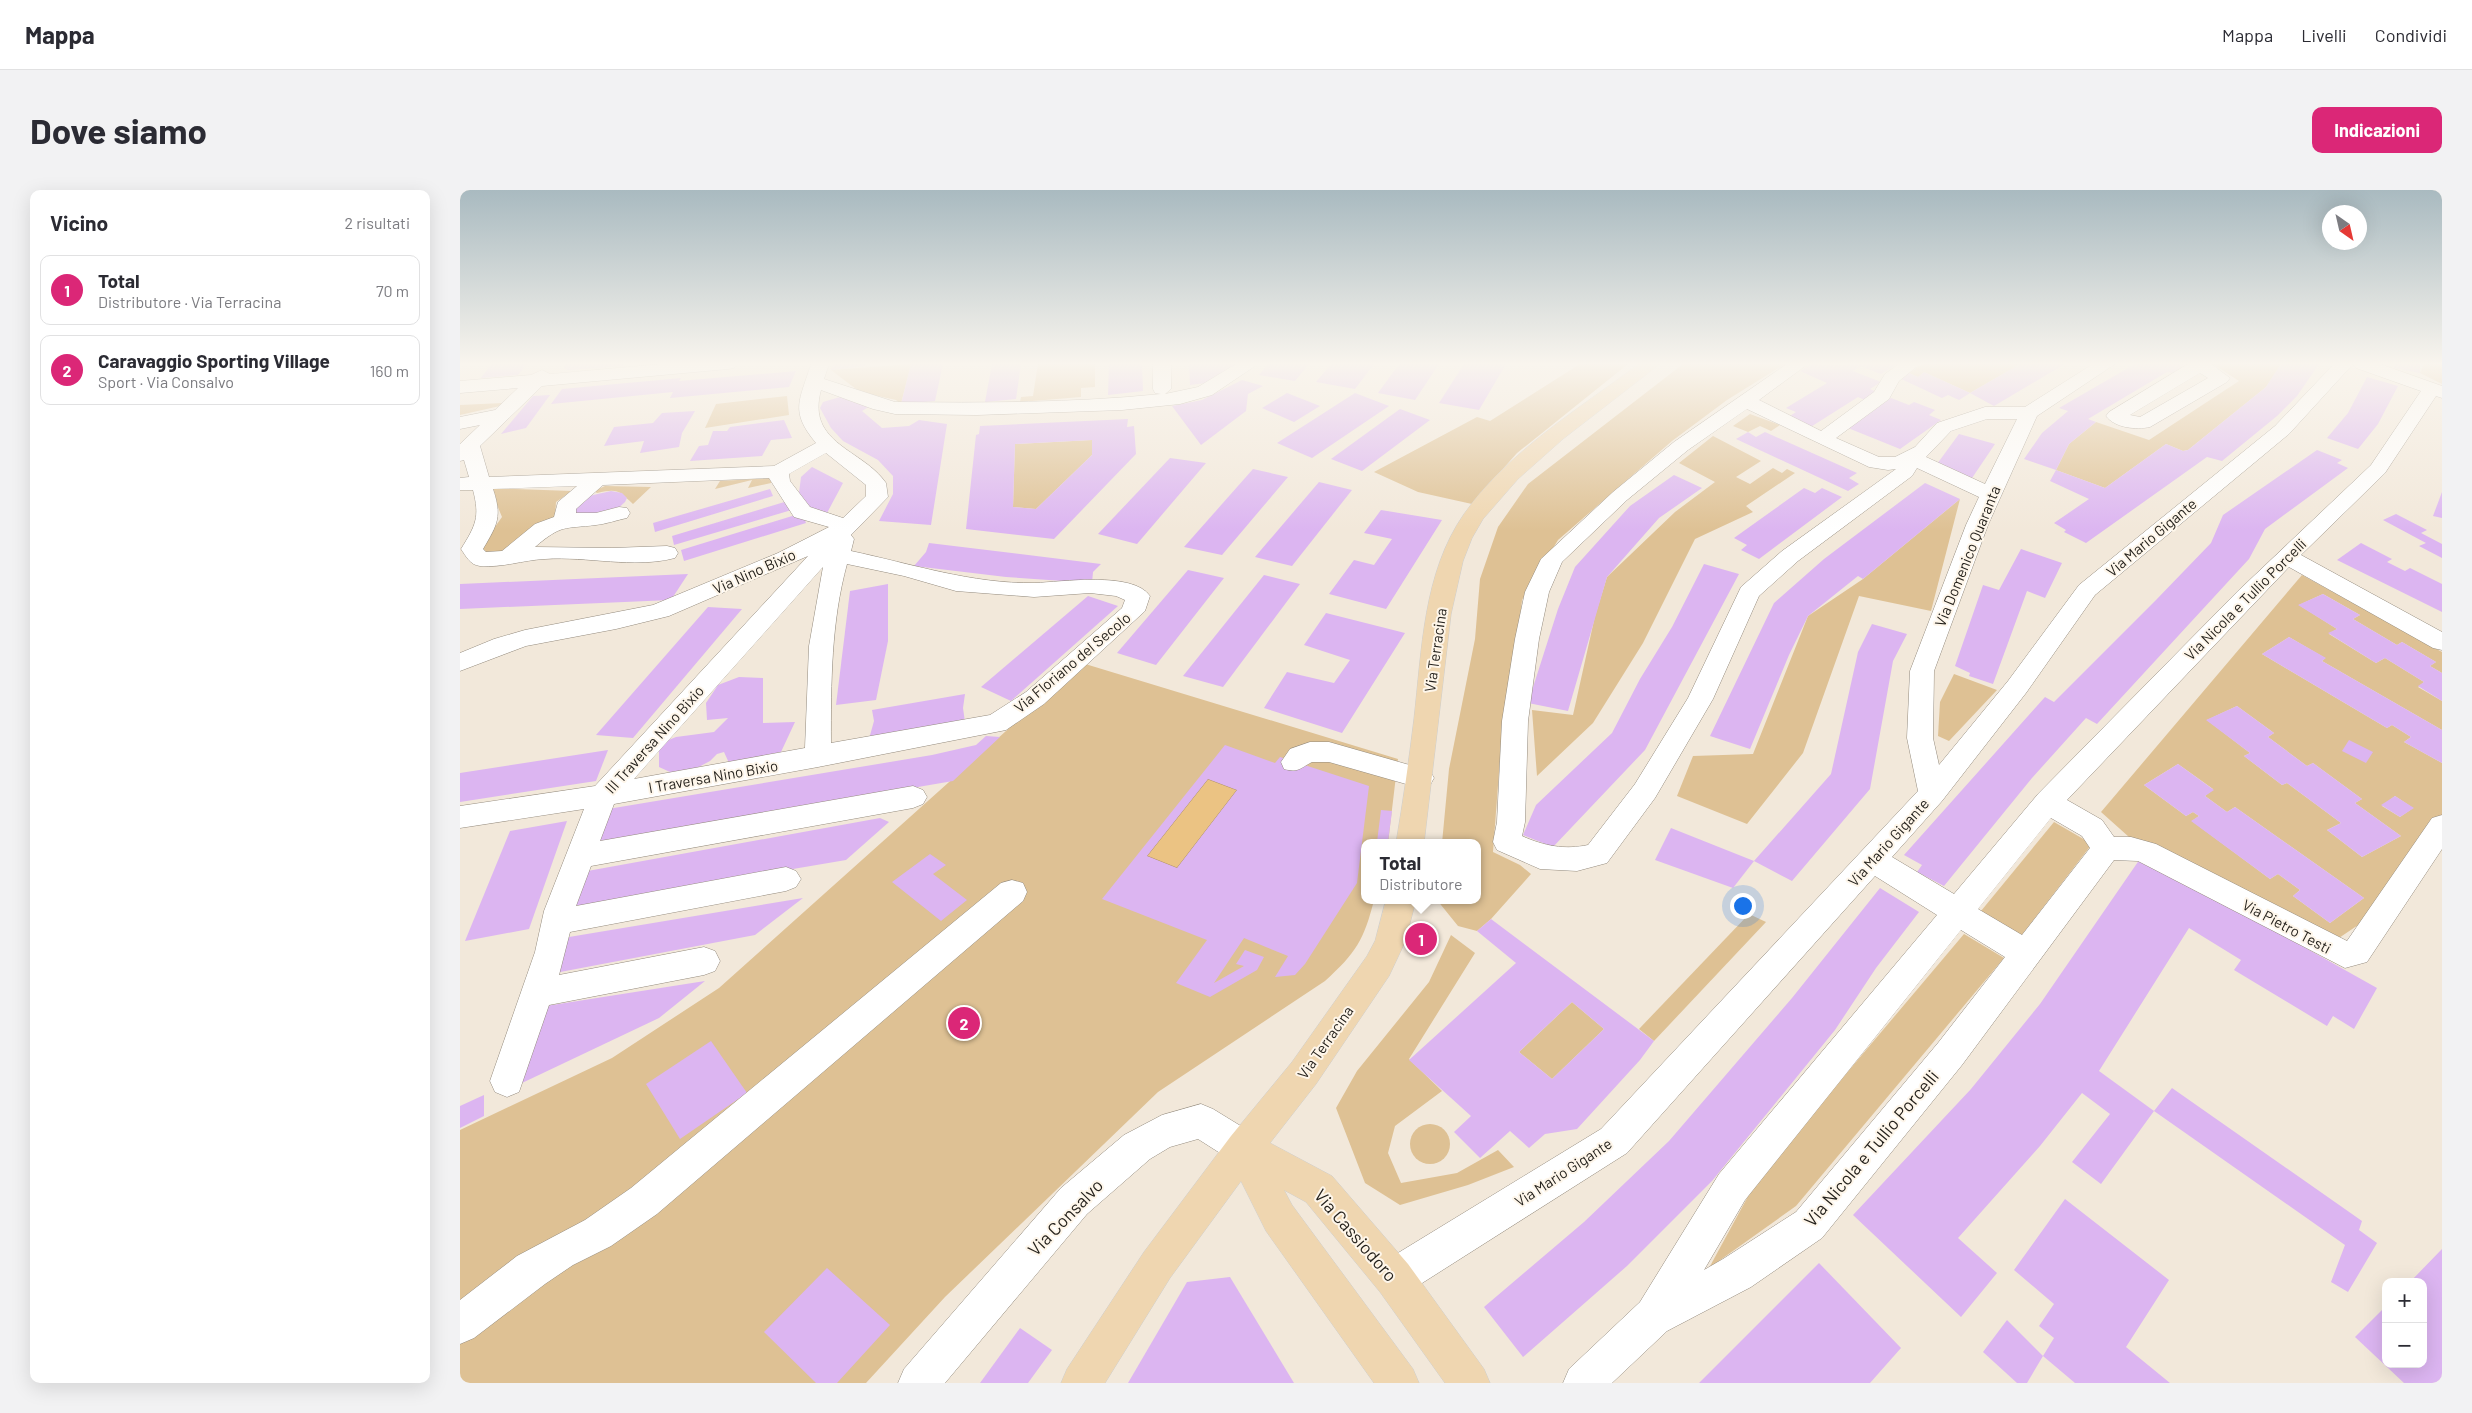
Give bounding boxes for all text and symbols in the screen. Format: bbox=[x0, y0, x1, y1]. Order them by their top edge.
text: Mappa bbox=[25, 20, 95, 49]
text: Mappa bbox=[2222, 24, 2273, 46]
text: Livelli bbox=[2301, 24, 2347, 46]
text: Condividi bbox=[2375, 24, 2447, 46]
button: Indicazioni bbox=[2312, 107, 2442, 153]
text: Dove siamo bbox=[30, 109, 207, 151]
north arrow bbox=[2322, 205, 2367, 250]
text: Vicino bbox=[50, 210, 108, 235]
text: 2 risultati bbox=[345, 213, 410, 232]
text: Total bbox=[98, 269, 140, 292]
text: 1 bbox=[64, 281, 70, 300]
text: 70 m bbox=[376, 281, 409, 300]
text: Distributore · Via Terracina bbox=[98, 292, 281, 311]
text: Caravaggio Sporting Village bbox=[98, 349, 330, 372]
text: 2 bbox=[63, 361, 71, 380]
text: 160 m bbox=[370, 361, 409, 380]
text: Sport · Via Consalvo bbox=[98, 372, 234, 391]
street label: Via Domenico Quaranta bbox=[1930, 483, 2004, 629]
street label: Via Mario Gigante bbox=[2102, 494, 2200, 580]
street label: Via Nicola e Tullio Porcelli bbox=[2180, 534, 2310, 664]
street label: Via Nino Bixio bbox=[710, 545, 798, 597]
street label: Via Terracina bbox=[1420, 607, 1450, 693]
street label: Via Floriano del Secolo bbox=[1010, 608, 1134, 716]
street label: III Traversa Nino Bixio bbox=[601, 681, 707, 797]
street label: I Traversa Nino Bixio bbox=[647, 756, 779, 796]
street label: Via Mario Gigante bbox=[1844, 794, 1932, 890]
popup bbox=[1361, 839, 1481, 904]
text: Total bbox=[1379, 851, 1421, 874]
text: Distributore bbox=[1379, 874, 1463, 893]
your location bbox=[1730, 893, 1756, 919]
street label: Via Pietro Testi bbox=[2240, 895, 2334, 957]
pin: 1 bbox=[1405, 920, 1437, 958]
street label: Via Terracina bbox=[1293, 1002, 1357, 1082]
pin: 2 bbox=[948, 1004, 980, 1042]
street label: Via Nicola e Tullio Porcelli bbox=[1799, 1065, 1943, 1231]
street label: Via Mario Gigante bbox=[1511, 1134, 1615, 1210]
street label: Via Consalvo bbox=[1023, 1174, 1107, 1260]
street label: Via Cassiodoro bbox=[1310, 1184, 1402, 1286]
map controls bbox=[2382, 1278, 2427, 1368]
button: + bbox=[2382, 1278, 2427, 1323]
button: − bbox=[2382, 1323, 2427, 1368]

